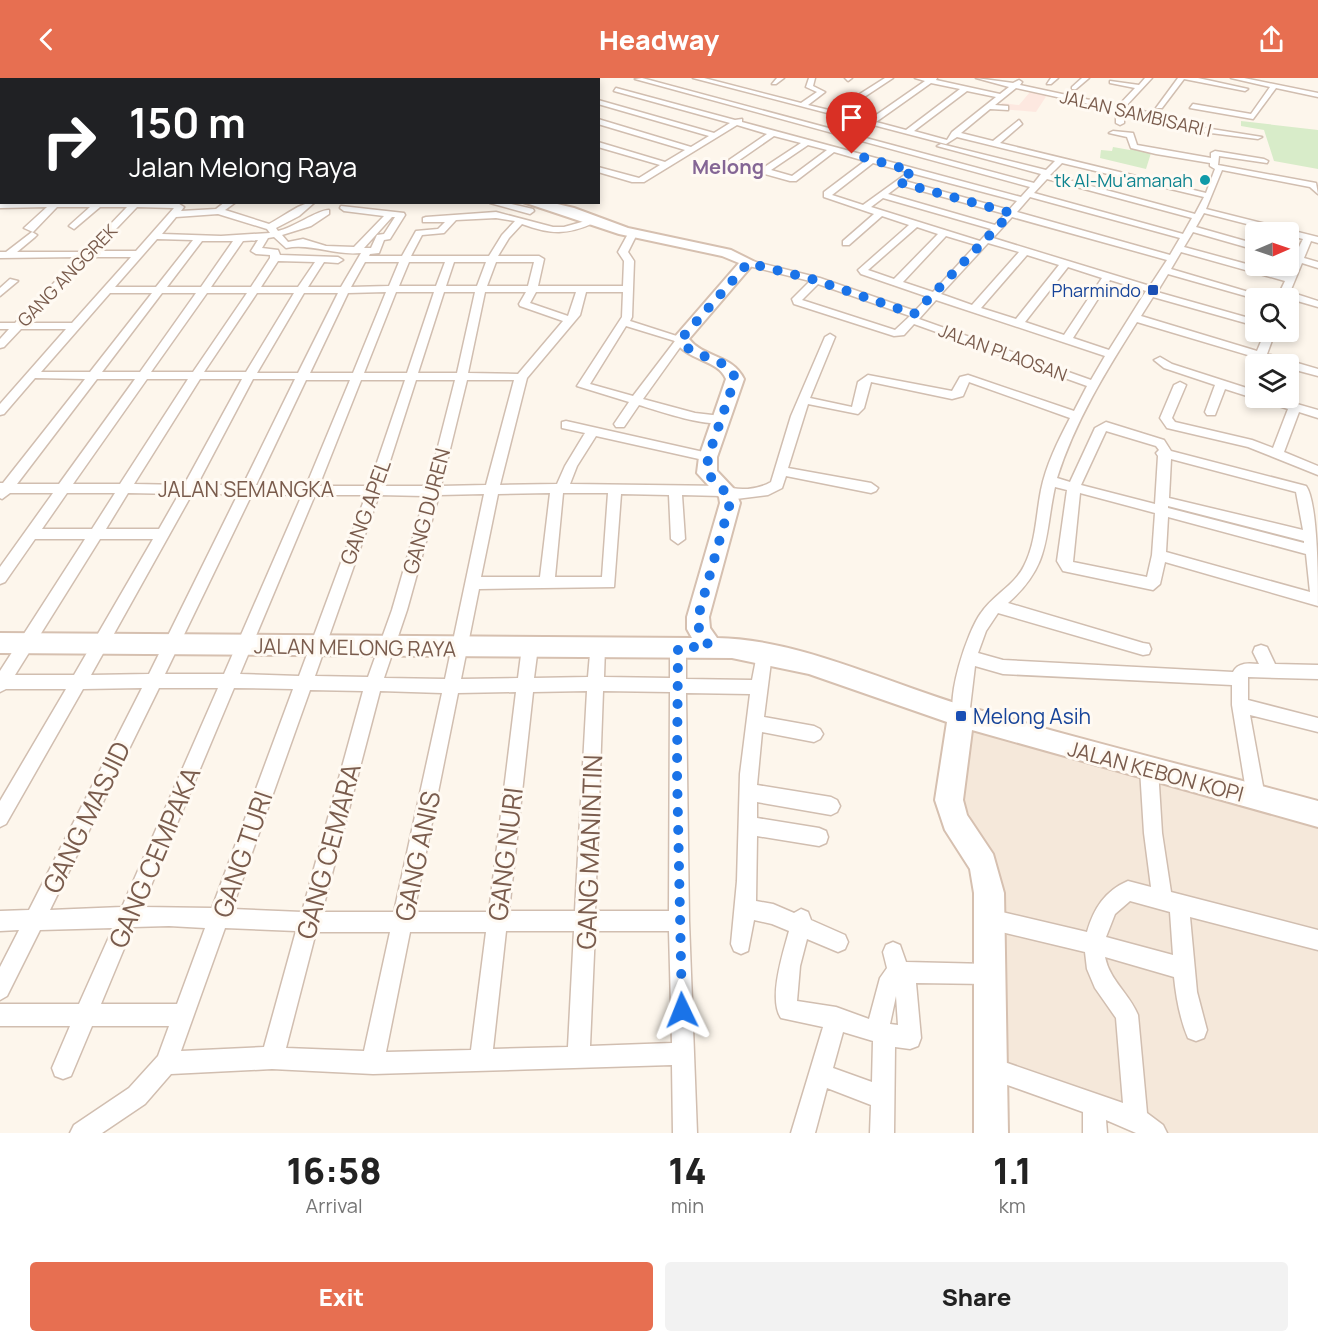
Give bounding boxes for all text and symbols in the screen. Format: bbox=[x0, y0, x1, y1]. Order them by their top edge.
text: Headway bbox=[599, 21, 719, 58]
icon: back bbox=[30, 23, 63, 56]
icon: share bbox=[1255, 23, 1288, 56]
street label: JALAN SAMBISARI I bbox=[1058, 84, 1214, 142]
pin bbox=[826, 92, 877, 154]
text: 150 m bbox=[129, 93, 246, 151]
icon: arrive bbox=[835, 101, 868, 134]
icon: right bbox=[30, 102, 108, 180]
text: Jalan Melong Raya bbox=[129, 148, 357, 185]
district label: Melong bbox=[692, 153, 764, 180]
place label: tk Al-Mu'amanah bbox=[1054, 168, 1193, 192]
marker: tk Al-Mu'amanah bbox=[1198, 173, 1212, 187]
street label: GANG ANGGREK bbox=[12, 218, 122, 331]
north arrow bbox=[1245, 222, 1299, 276]
map controls bbox=[1245, 222, 1299, 408]
place label: Pharmindo bbox=[1052, 278, 1141, 302]
marker: Pharmindo bbox=[1146, 283, 1160, 297]
button: search bbox=[1245, 288, 1299, 342]
street label: JALAN PLAOSAN bbox=[936, 318, 1070, 386]
button: layers bbox=[1245, 354, 1299, 408]
street label: GANG DUREN bbox=[396, 445, 456, 577]
street label: GANG APEL bbox=[333, 455, 397, 568]
street label: JALAN SEMANGKA bbox=[158, 475, 334, 503]
street label: JALAN MELONG RAYA bbox=[254, 631, 456, 663]
place label: Melong Asih bbox=[973, 702, 1091, 730]
marker: Melong Asih bbox=[954, 709, 968, 723]
street label: JALAN KEBON KOPI bbox=[1065, 734, 1247, 808]
street label: GANG MASJID bbox=[34, 735, 138, 899]
street label: GANG MANINTIN bbox=[568, 754, 610, 950]
street label: GANG CEMARA bbox=[287, 759, 369, 943]
street label: GANG CEMPAKA bbox=[100, 761, 208, 953]
street label: GANG NURI bbox=[479, 785, 531, 923]
street label: GANG TURI bbox=[204, 786, 280, 922]
street label: GANG ANIS bbox=[386, 788, 448, 924]
position arrow bbox=[650, 978, 714, 1042]
text: 16:58 bbox=[286, 1146, 382, 1195]
text: 14 bbox=[668, 1146, 707, 1195]
text: 1.1 bbox=[993, 1146, 1032, 1195]
text: Arrival bbox=[306, 1192, 363, 1219]
text: min bbox=[671, 1192, 704, 1219]
text: km bbox=[999, 1192, 1026, 1219]
button: Exit bbox=[30, 1262, 653, 1331]
button: Share bbox=[665, 1262, 1288, 1331]

